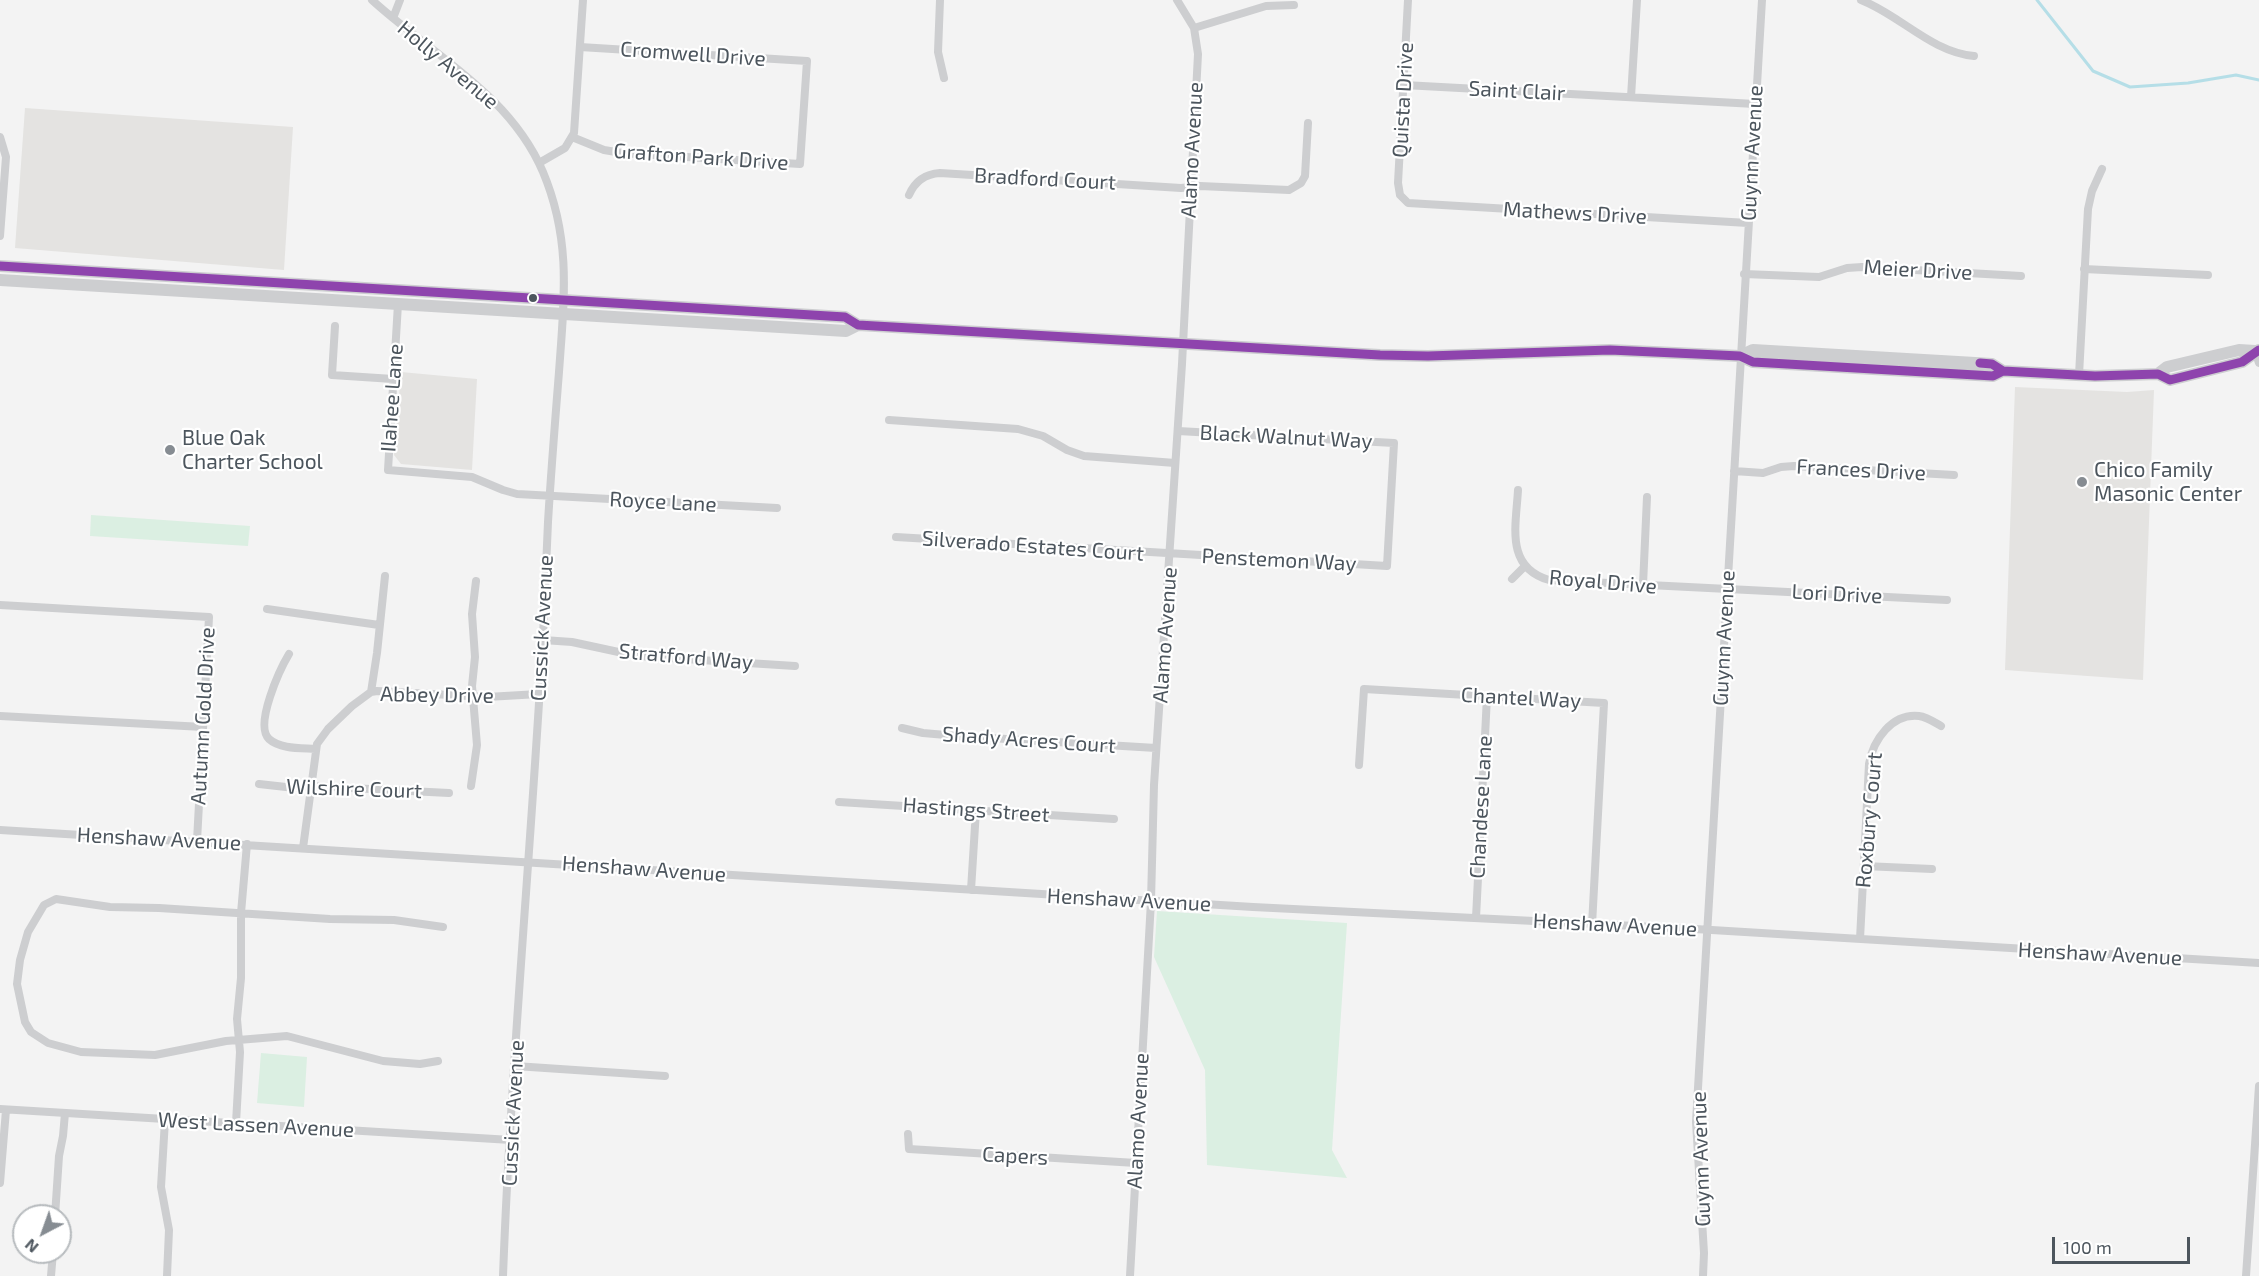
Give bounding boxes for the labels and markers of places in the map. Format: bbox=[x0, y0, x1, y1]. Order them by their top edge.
unlabelled marker bbox=[527, 292, 539, 304]
place label: Blue Oak Charter School bbox=[182, 425, 323, 475]
marker: Blue Oak Charter School bbox=[163, 443, 177, 457]
place label: Chico Family Masonic Center bbox=[2094, 457, 2242, 507]
marker: Chico Family Masonic Center bbox=[2075, 475, 2089, 489]

